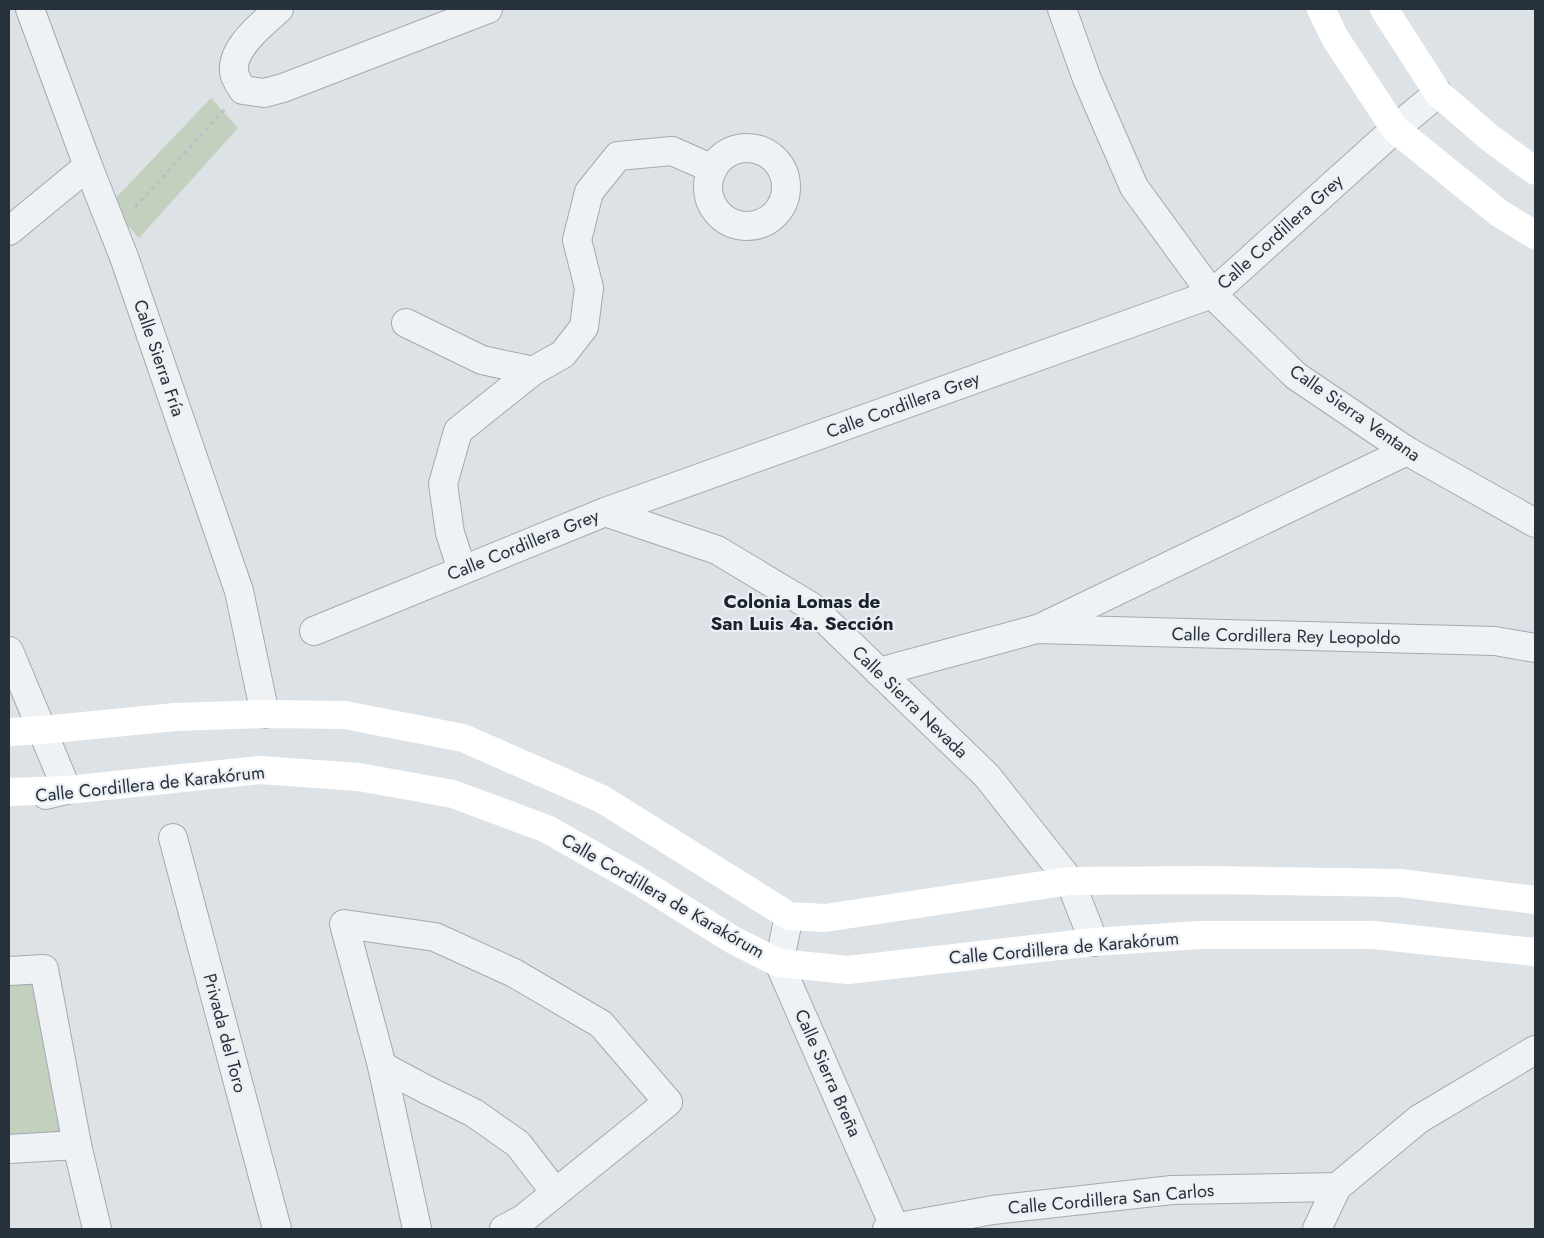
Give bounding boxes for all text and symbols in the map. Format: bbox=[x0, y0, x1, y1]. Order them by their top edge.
street label: Calle Cordillera Grey bbox=[1211, 168, 1349, 296]
street label: Calle Sierra Fría bbox=[127, 296, 191, 420]
street label: Calle Sierra Ventana bbox=[1284, 358, 1426, 468]
street label: Calle Cordillera Grey bbox=[823, 365, 984, 445]
street label: Calle Cordillera Grey bbox=[443, 503, 603, 587]
district label: Colonia Lomas de San Luis 4a. Sección bbox=[710, 588, 894, 637]
street label: Calle Cordillera Rey Leopoldo bbox=[1171, 621, 1401, 651]
street label: Calle Sierra Nevada bbox=[846, 640, 974, 764]
street label: Calle Cordillera de Karakórum bbox=[34, 759, 266, 809]
street label: Calle Cordillera de Karakórum bbox=[557, 827, 769, 965]
street label: Calle Cordillera de Karakórum bbox=[948, 925, 1180, 971]
street label: Privada del Toro bbox=[197, 970, 253, 1096]
street label: Calle Sierra Breña bbox=[788, 1005, 868, 1141]
street label: Calle Cordillera San Carlos bbox=[1007, 1177, 1215, 1221]

